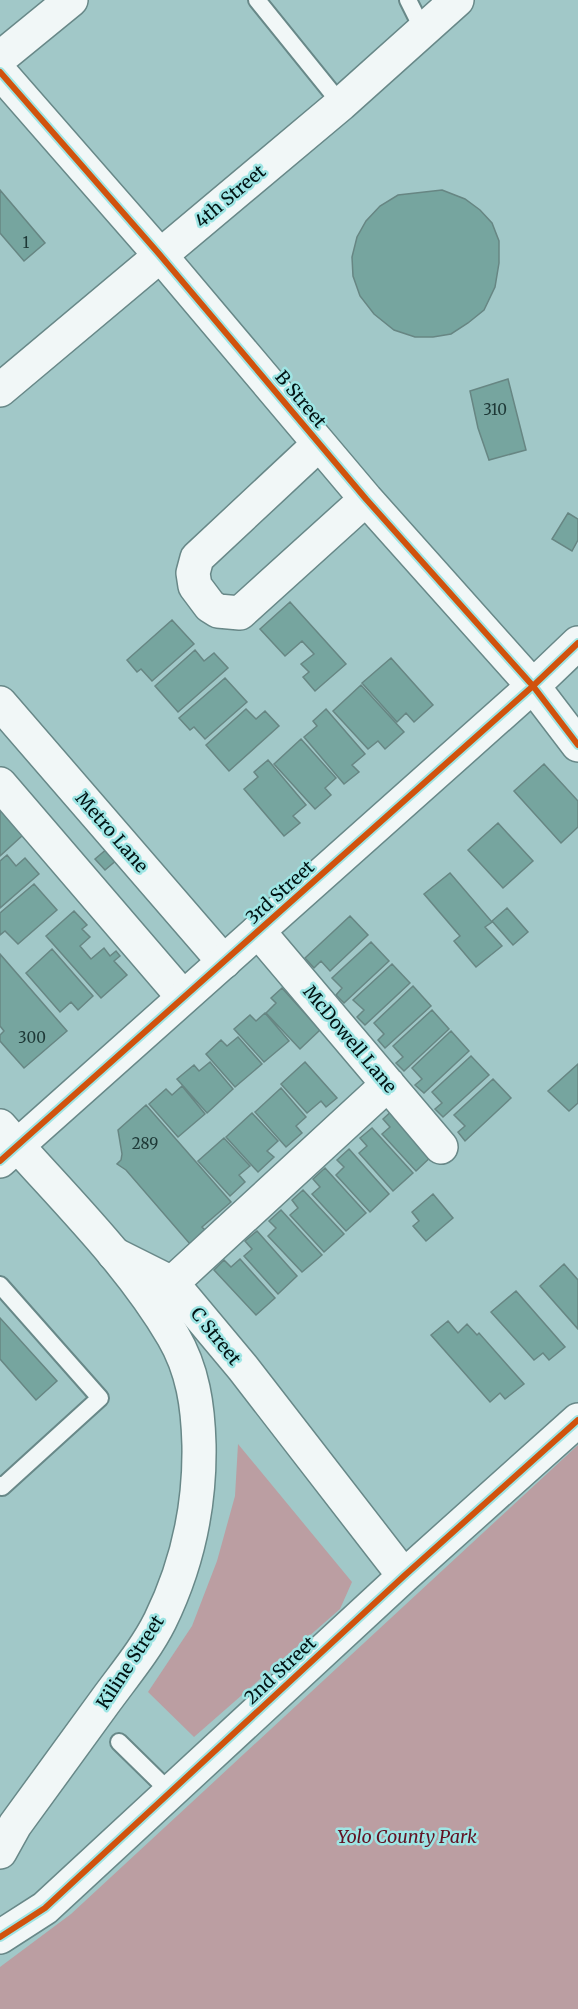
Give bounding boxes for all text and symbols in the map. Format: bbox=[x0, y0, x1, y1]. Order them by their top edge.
street label: 4th Street bbox=[190, 160, 270, 232]
house number: 1 bbox=[23, 233, 30, 252]
street label: B Street bbox=[270, 366, 332, 432]
house number: 310 bbox=[483, 400, 507, 419]
street label: Metro Lane bbox=[71, 787, 153, 877]
street label: 3rd Street bbox=[241, 855, 319, 929]
street label: McDowell Lane bbox=[298, 980, 402, 1098]
house number: 300 bbox=[18, 1028, 46, 1047]
house number: 289 bbox=[132, 1134, 158, 1153]
street label: C Street bbox=[186, 1303, 246, 1369]
street label: Kiline Street bbox=[91, 1611, 169, 1713]
street label: 2nd Street bbox=[240, 1631, 320, 1709]
park label: Yolo County Park bbox=[337, 1825, 477, 1848]

